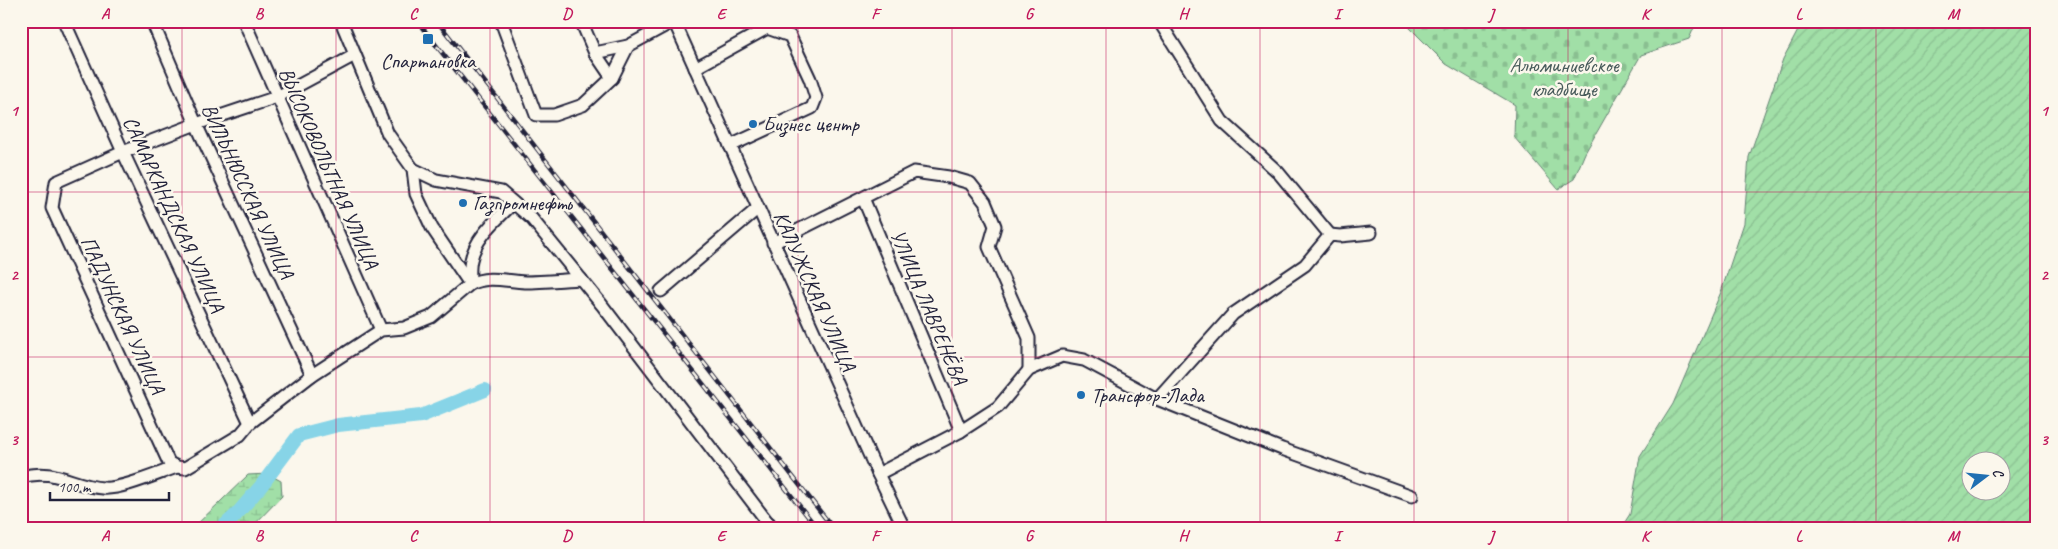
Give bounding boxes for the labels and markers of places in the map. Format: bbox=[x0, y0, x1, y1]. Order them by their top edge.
marker: Спартановка bbox=[421, 32, 435, 46]
place label: Спартановка bbox=[381, 48, 477, 74]
place label: Бизнес центр bbox=[763, 111, 860, 138]
marker: Бизнес центр bbox=[747, 118, 759, 130]
place label: Газпромнефть bbox=[473, 190, 573, 217]
marker: Газпромнефть bbox=[457, 197, 469, 209]
place label: Трансфор-Лада bbox=[1091, 382, 1205, 408]
marker: Трансфор-Лада bbox=[1075, 389, 1087, 401]

